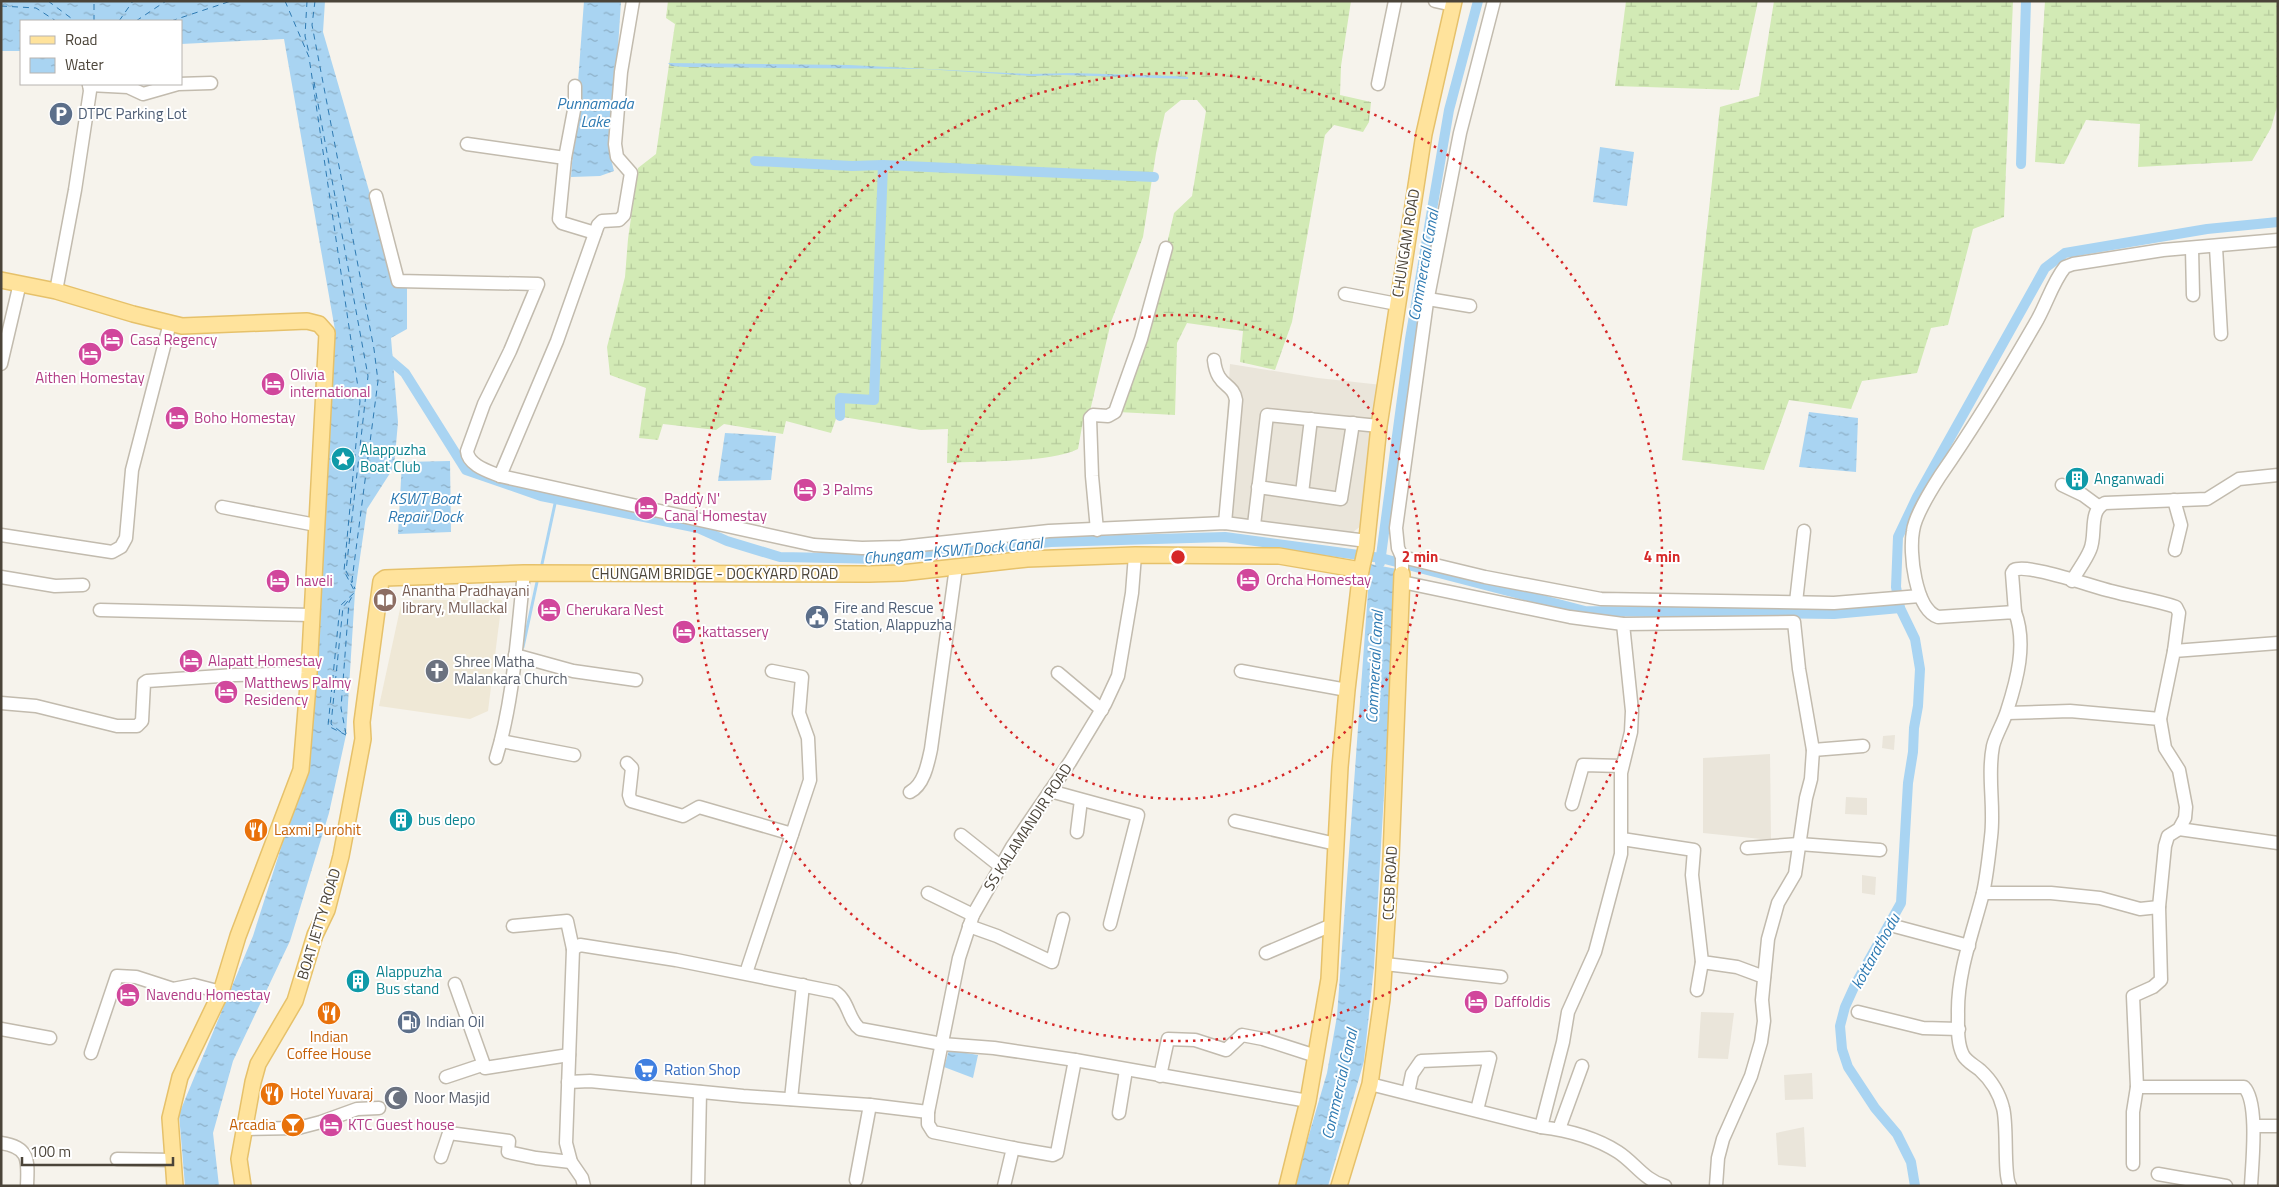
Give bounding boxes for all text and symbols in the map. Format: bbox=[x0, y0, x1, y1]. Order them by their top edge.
legend bbox=[20, 20, 182, 85]
text: Road bbox=[65, 28, 97, 51]
text: Water bbox=[65, 53, 104, 76]
water label: Punnamada Lake bbox=[556, 91, 635, 133]
parking icon: DTPC Parking Lot bbox=[48, 101, 74, 127]
place label: DTPC Parking Lot bbox=[78, 102, 188, 125]
street label: CHUNGAM ROAD bbox=[1386, 187, 1425, 299]
water label: Commercial Canal bbox=[1401, 206, 1445, 323]
hotel icon: Casa Regency bbox=[99, 327, 125, 353]
place label: Casa Regency bbox=[130, 328, 217, 351]
hotel icon: Aithen Homestay bbox=[77, 341, 103, 367]
place label: Olivia international bbox=[290, 363, 370, 403]
place label: Aithen Homestay bbox=[35, 366, 145, 389]
hotel icon: Olivia international bbox=[260, 371, 286, 397]
hotel icon: Boho Homestay bbox=[164, 405, 190, 431]
place label: Boho Homestay bbox=[194, 406, 295, 429]
place label: Alappuzha Boat Club bbox=[360, 438, 427, 478]
place icon: Alappuzha Boat Club bbox=[330, 446, 356, 472]
building icon: Anganwadi bbox=[2064, 466, 2090, 492]
place label: Anganwadi bbox=[2094, 467, 2164, 490]
hotel icon: 3 Palms bbox=[792, 477, 818, 503]
place label: 3 Palms bbox=[822, 478, 873, 501]
water label: KSWT Boat Repair Dock bbox=[387, 486, 465, 528]
place label: Paddy N' Canal Homestay bbox=[664, 487, 767, 527]
hotel icon: Paddy N' Canal Homestay bbox=[633, 495, 659, 521]
water label: Chungam_KSWT Dock Canal bbox=[862, 530, 1045, 570]
text: 2 min bbox=[1402, 545, 1438, 568]
text: 4 min bbox=[1644, 545, 1680, 568]
centre of rings bbox=[1169, 548, 1187, 566]
street label: CHUNGAM BRIDGE - DOCKYARD ROAD bbox=[591, 562, 839, 585]
hotel icon: Orcha Homestay bbox=[1235, 567, 1261, 593]
hotel icon: haveli bbox=[265, 568, 291, 594]
place label: Orcha Homestay bbox=[1266, 568, 1371, 591]
place label: haveli bbox=[296, 569, 333, 592]
place label: Anantha Pradhayani library, Mullackal bbox=[402, 579, 530, 619]
library icon: Anantha Pradhayani library, Mullackal bbox=[372, 587, 398, 613]
place label: Fire and Rescue Station, Alappuzha bbox=[834, 596, 953, 636]
hotel icon: Cherukara Nest bbox=[536, 597, 562, 623]
place label: Cherukara Nest bbox=[566, 598, 664, 621]
public building icon: Fire and Rescue Station, Alappuzha bbox=[804, 604, 830, 630]
water label: Commercial Canal bbox=[1359, 608, 1389, 724]
hotel icon: kattassery bbox=[671, 619, 697, 645]
place label: kattassery bbox=[702, 620, 769, 643]
hotel icon: Alapatt Homestay bbox=[178, 648, 204, 674]
place label: Alapatt Homestay bbox=[208, 649, 322, 672]
place label: Shree Matha Malankara Church bbox=[454, 650, 568, 690]
church icon: Shree Matha Malankara Church bbox=[424, 658, 450, 684]
place label: Matthews Palmy Residency bbox=[244, 671, 351, 711]
hotel icon: Matthews Palmy Residency bbox=[213, 679, 239, 705]
street label: SS KALAMANDIR ROAD bbox=[978, 758, 1078, 895]
building icon: bus depo bbox=[388, 807, 414, 833]
place label: bus depo bbox=[418, 808, 476, 831]
restaurant icon: Laxmi Purohit bbox=[243, 817, 269, 843]
place label: Laxmi Purohit bbox=[274, 818, 362, 841]
street label: CCSB ROAD bbox=[1376, 845, 1403, 921]
street label: BOAT JETTY ROAD bbox=[291, 865, 346, 983]
water label: kottarathodu bbox=[1844, 908, 1906, 993]
place label: Alappuzha Bus stand bbox=[376, 960, 443, 1000]
building icon: Alappuzha Bus stand bbox=[345, 968, 371, 994]
hotel icon: Navendu Homestay bbox=[115, 982, 141, 1008]
place label: Navendu Homestay bbox=[146, 983, 271, 1006]
hotel icon: Daffoldis bbox=[1463, 989, 1489, 1015]
place label: Daffoldis bbox=[1494, 990, 1551, 1013]
restaurant icon: Indian Coffee House bbox=[316, 1000, 342, 1026]
fuel station icon: Indian Oil bbox=[396, 1009, 422, 1035]
place label: Indian Oil bbox=[426, 1010, 485, 1033]
place label: Indian Coffee House bbox=[287, 1025, 371, 1065]
water label: Commercial Canal bbox=[1315, 1025, 1364, 1142]
supermarket icon: Ration Shop bbox=[633, 1057, 659, 1083]
place label: Ration Shop bbox=[664, 1058, 741, 1081]
restaurant icon: Hotel Yuvaraj bbox=[259, 1081, 285, 1107]
place label: Hotel Yuvaraj bbox=[290, 1082, 373, 1105]
mosque icon: Noor Masjid bbox=[383, 1085, 409, 1111]
place label: Noor Masjid bbox=[414, 1086, 490, 1109]
bar icon: Arcadia bbox=[280, 1112, 306, 1138]
hotel icon: KTC Guest house bbox=[318, 1112, 344, 1138]
place label: Arcadia bbox=[229, 1113, 276, 1136]
place label: KTC Guest house bbox=[348, 1113, 455, 1136]
scale bar bbox=[22, 1134, 174, 1166]
text: 100 m bbox=[30, 1140, 71, 1163]

